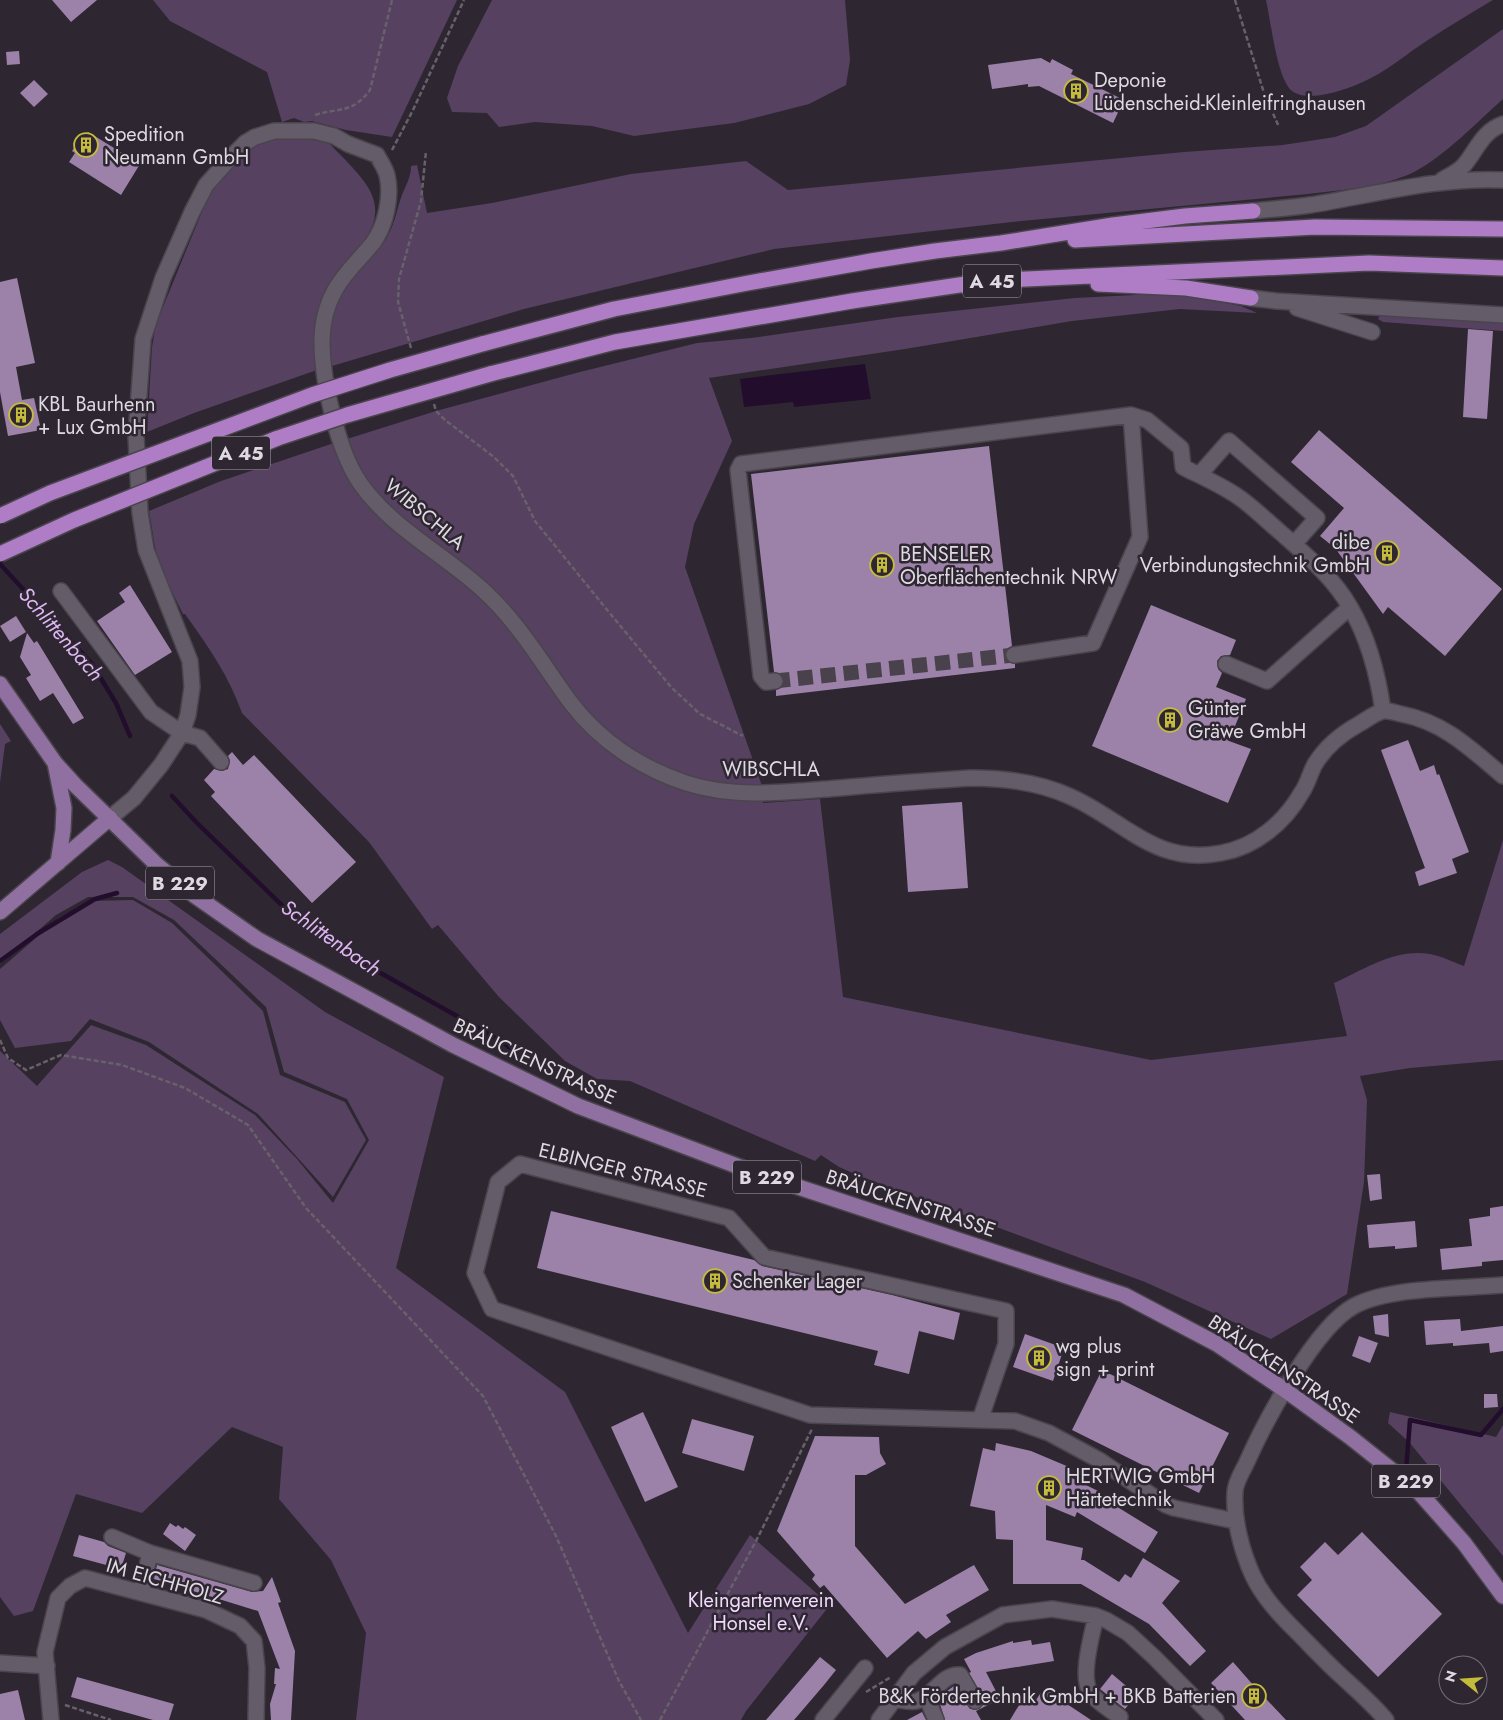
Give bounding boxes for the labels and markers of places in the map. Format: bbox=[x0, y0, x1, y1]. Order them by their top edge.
place label: Deponie Lüdenscheid-Kleinleifringhausen bbox=[1094, 66, 1366, 118]
building icon: Deponie Lüdenscheid-Kleinleifringhausen bbox=[1063, 78, 1089, 104]
place label: Spedition Neumann GmbH bbox=[104, 120, 249, 172]
building icon: Spedition Neumann GmbH bbox=[73, 132, 99, 158]
place label: KBL Baurhenn + Lux GmbH bbox=[38, 390, 155, 442]
building icon: KBL Baurhenn + Lux GmbH bbox=[8, 402, 34, 428]
place label: dibe Verbindungstechnik GmbH bbox=[1140, 528, 1370, 580]
place label: BENSELER Oberflächentechnik NRW bbox=[900, 540, 1118, 592]
building icon: dibe Verbindungstechnik GmbH bbox=[1374, 540, 1400, 566]
building icon: BENSELER Oberflächentechnik NRW bbox=[869, 552, 895, 578]
place label: Günter Gräwe GmbH bbox=[1188, 694, 1306, 746]
building icon: Günter Gräwe GmbH bbox=[1157, 707, 1183, 733]
place label: Schenker Lager bbox=[732, 1267, 863, 1296]
building icon: Schenker Lager bbox=[702, 1268, 728, 1294]
place label: wg plus sign + print bbox=[1056, 1332, 1154, 1384]
building icon: wg plus sign + print bbox=[1026, 1345, 1052, 1371]
place label: HERTWIG GmbH Härtetechnik bbox=[1066, 1462, 1215, 1514]
building icon: HERTWIG GmbH Härtetechnik bbox=[1036, 1475, 1062, 1501]
place label: B&K Fördertechnik GmbH + BKB Batterien bbox=[878, 1682, 1236, 1711]
building icon: B&K Fördertechnik GmbH + BKB Batterien bbox=[1241, 1683, 1267, 1709]

